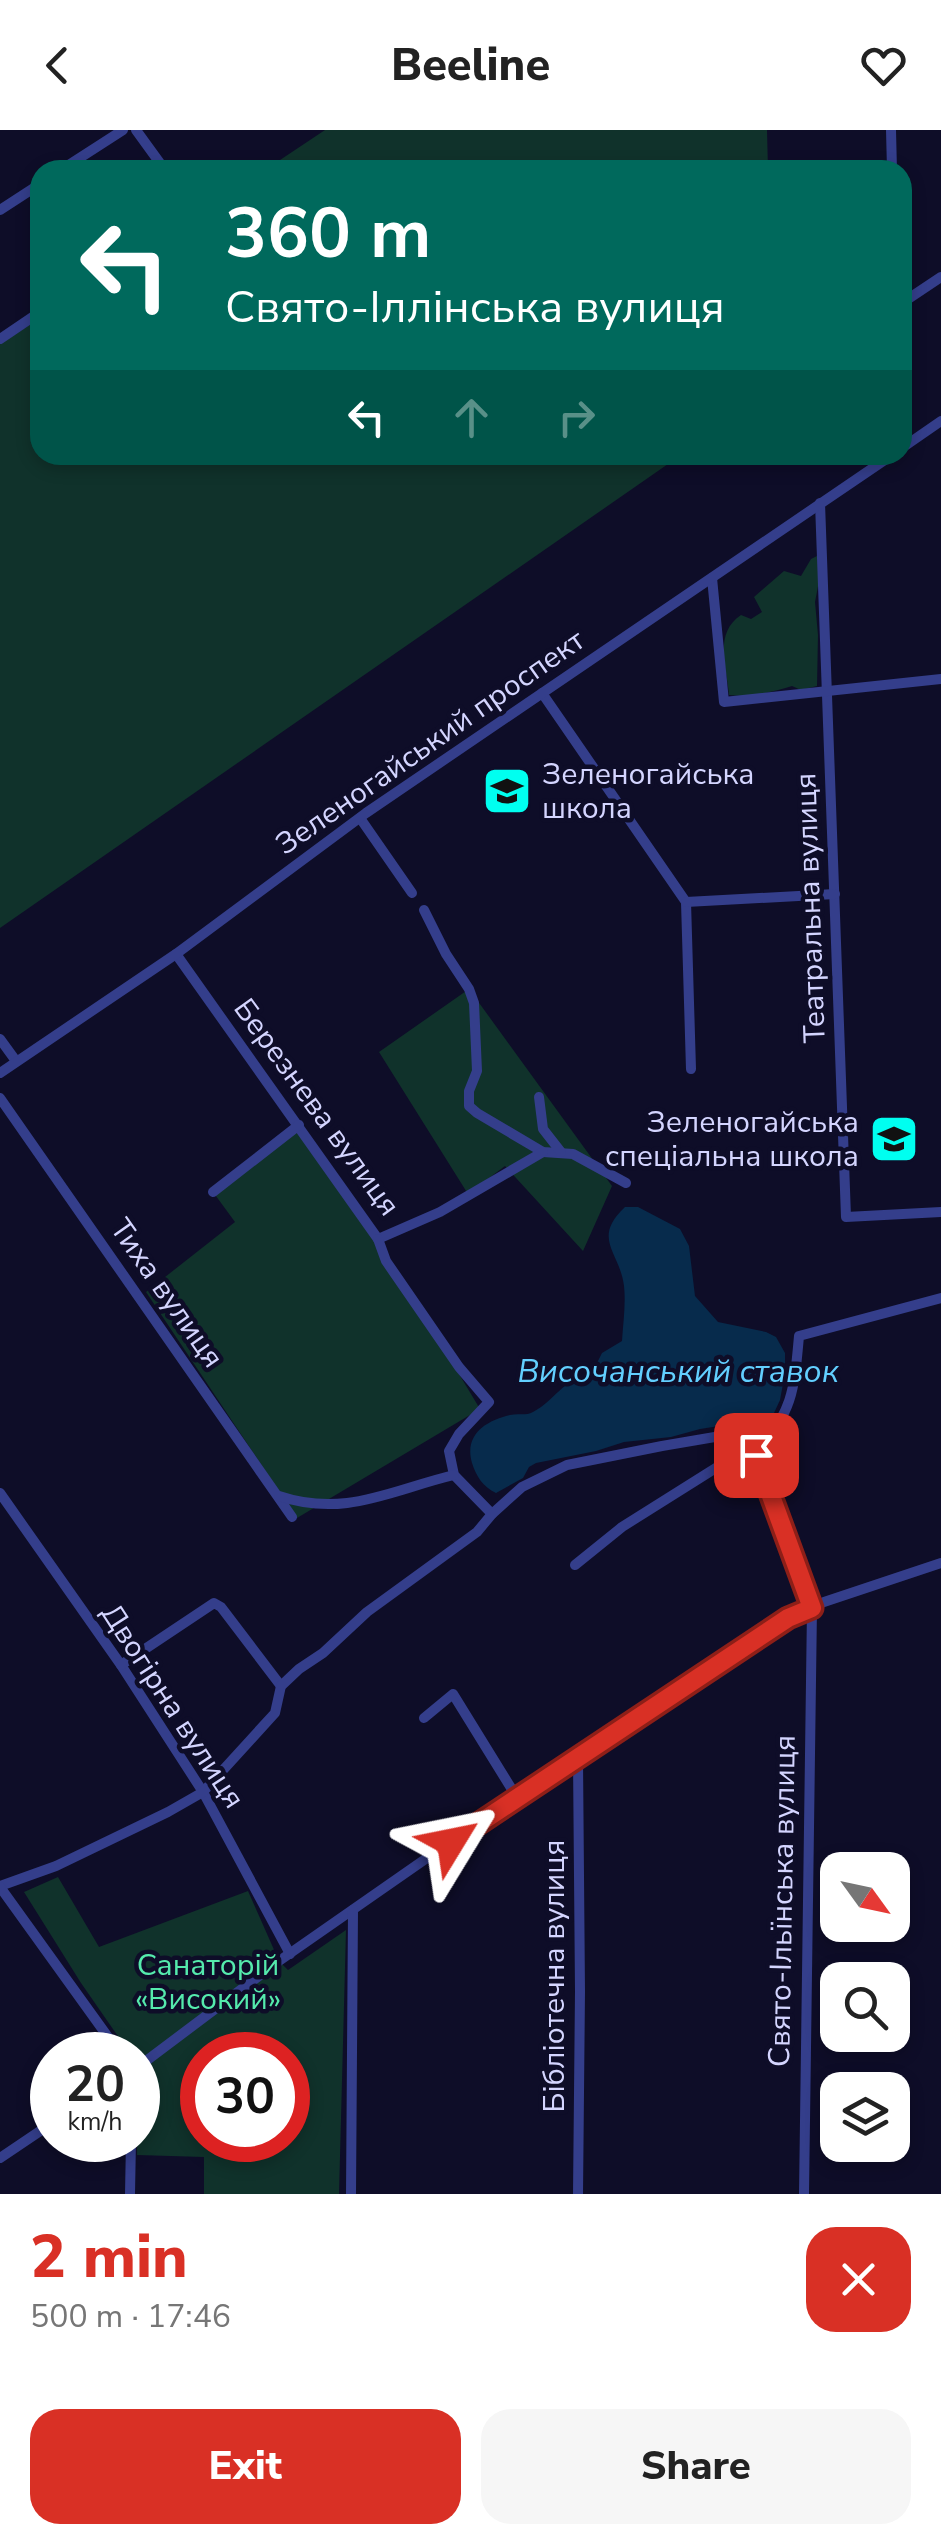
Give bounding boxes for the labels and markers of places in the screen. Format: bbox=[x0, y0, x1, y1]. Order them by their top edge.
place label: Зеленогайська школа bbox=[542, 754, 755, 829]
school or university icon: Зеленогайська школа bbox=[481, 765, 533, 817]
place label: Зеленогайська спеціальна школа bbox=[605, 1102, 859, 1177]
school or university icon: Зеленогайська спеціальна школа bbox=[868, 1113, 920, 1165]
pin bbox=[714, 1413, 799, 1498]

